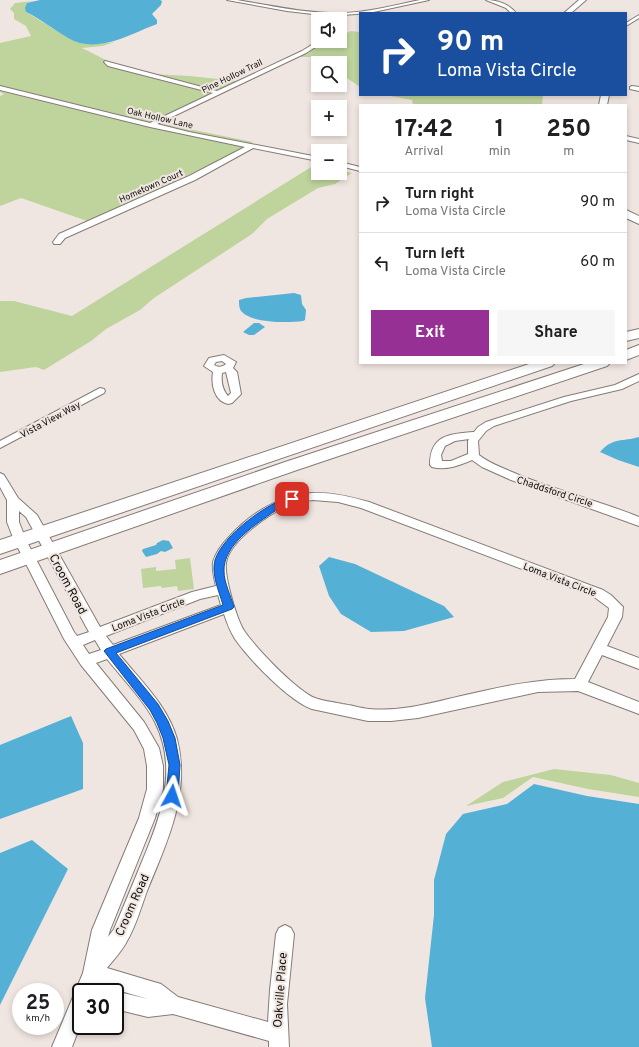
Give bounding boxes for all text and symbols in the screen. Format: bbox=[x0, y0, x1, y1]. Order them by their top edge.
map controls bbox=[311, 12, 347, 180]
button: sound bbox=[311, 12, 347, 48]
text: 90 m bbox=[437, 25, 504, 61]
icon: right bbox=[371, 28, 423, 80]
button: search bbox=[311, 56, 347, 92]
street label: Pine Hollow Trail bbox=[200, 57, 264, 96]
text: Loma Vista Circle bbox=[437, 60, 576, 83]
button: + bbox=[311, 100, 347, 136]
street label: Oak Hollow Lane bbox=[126, 106, 194, 131]
text: 17:42 bbox=[395, 115, 453, 145]
text: 1 bbox=[495, 115, 504, 145]
text: 250 bbox=[546, 115, 591, 145]
button: − bbox=[311, 144, 347, 180]
text: Arrival bbox=[405, 144, 443, 160]
text: min bbox=[489, 144, 510, 160]
text: m bbox=[563, 144, 574, 160]
street label: Hometown Court bbox=[118, 167, 185, 205]
text: Turn right bbox=[405, 185, 474, 204]
icon: right bbox=[371, 192, 393, 214]
text: 90 m bbox=[580, 193, 615, 212]
text: Loma Vista Circle bbox=[405, 204, 506, 220]
text: Turn left bbox=[405, 245, 465, 264]
icon: left bbox=[371, 252, 393, 274]
text: 60 m bbox=[580, 253, 615, 272]
text: Loma Vista Circle bbox=[405, 264, 506, 280]
button: Exit bbox=[371, 310, 489, 356]
button: Share bbox=[497, 310, 615, 356]
street label: Vista View Way bbox=[18, 399, 83, 442]
street label: Chaddsford Circle bbox=[515, 474, 594, 511]
pin bbox=[275, 482, 309, 516]
icon: arrive bbox=[281, 488, 303, 510]
street label: Croom Road bbox=[44, 551, 90, 618]
street label: Loma Vista Circle bbox=[521, 560, 598, 600]
street label: Loma Vista Circle bbox=[110, 595, 187, 635]
position arrow bbox=[151, 775, 193, 817]
street label: Croom Road bbox=[112, 872, 154, 939]
street label: Oakville Place bbox=[270, 952, 292, 1028]
speed limit sign: 30 bbox=[72, 983, 124, 1035]
text: 25 bbox=[26, 991, 50, 1017]
text: km/h bbox=[26, 1012, 50, 1025]

